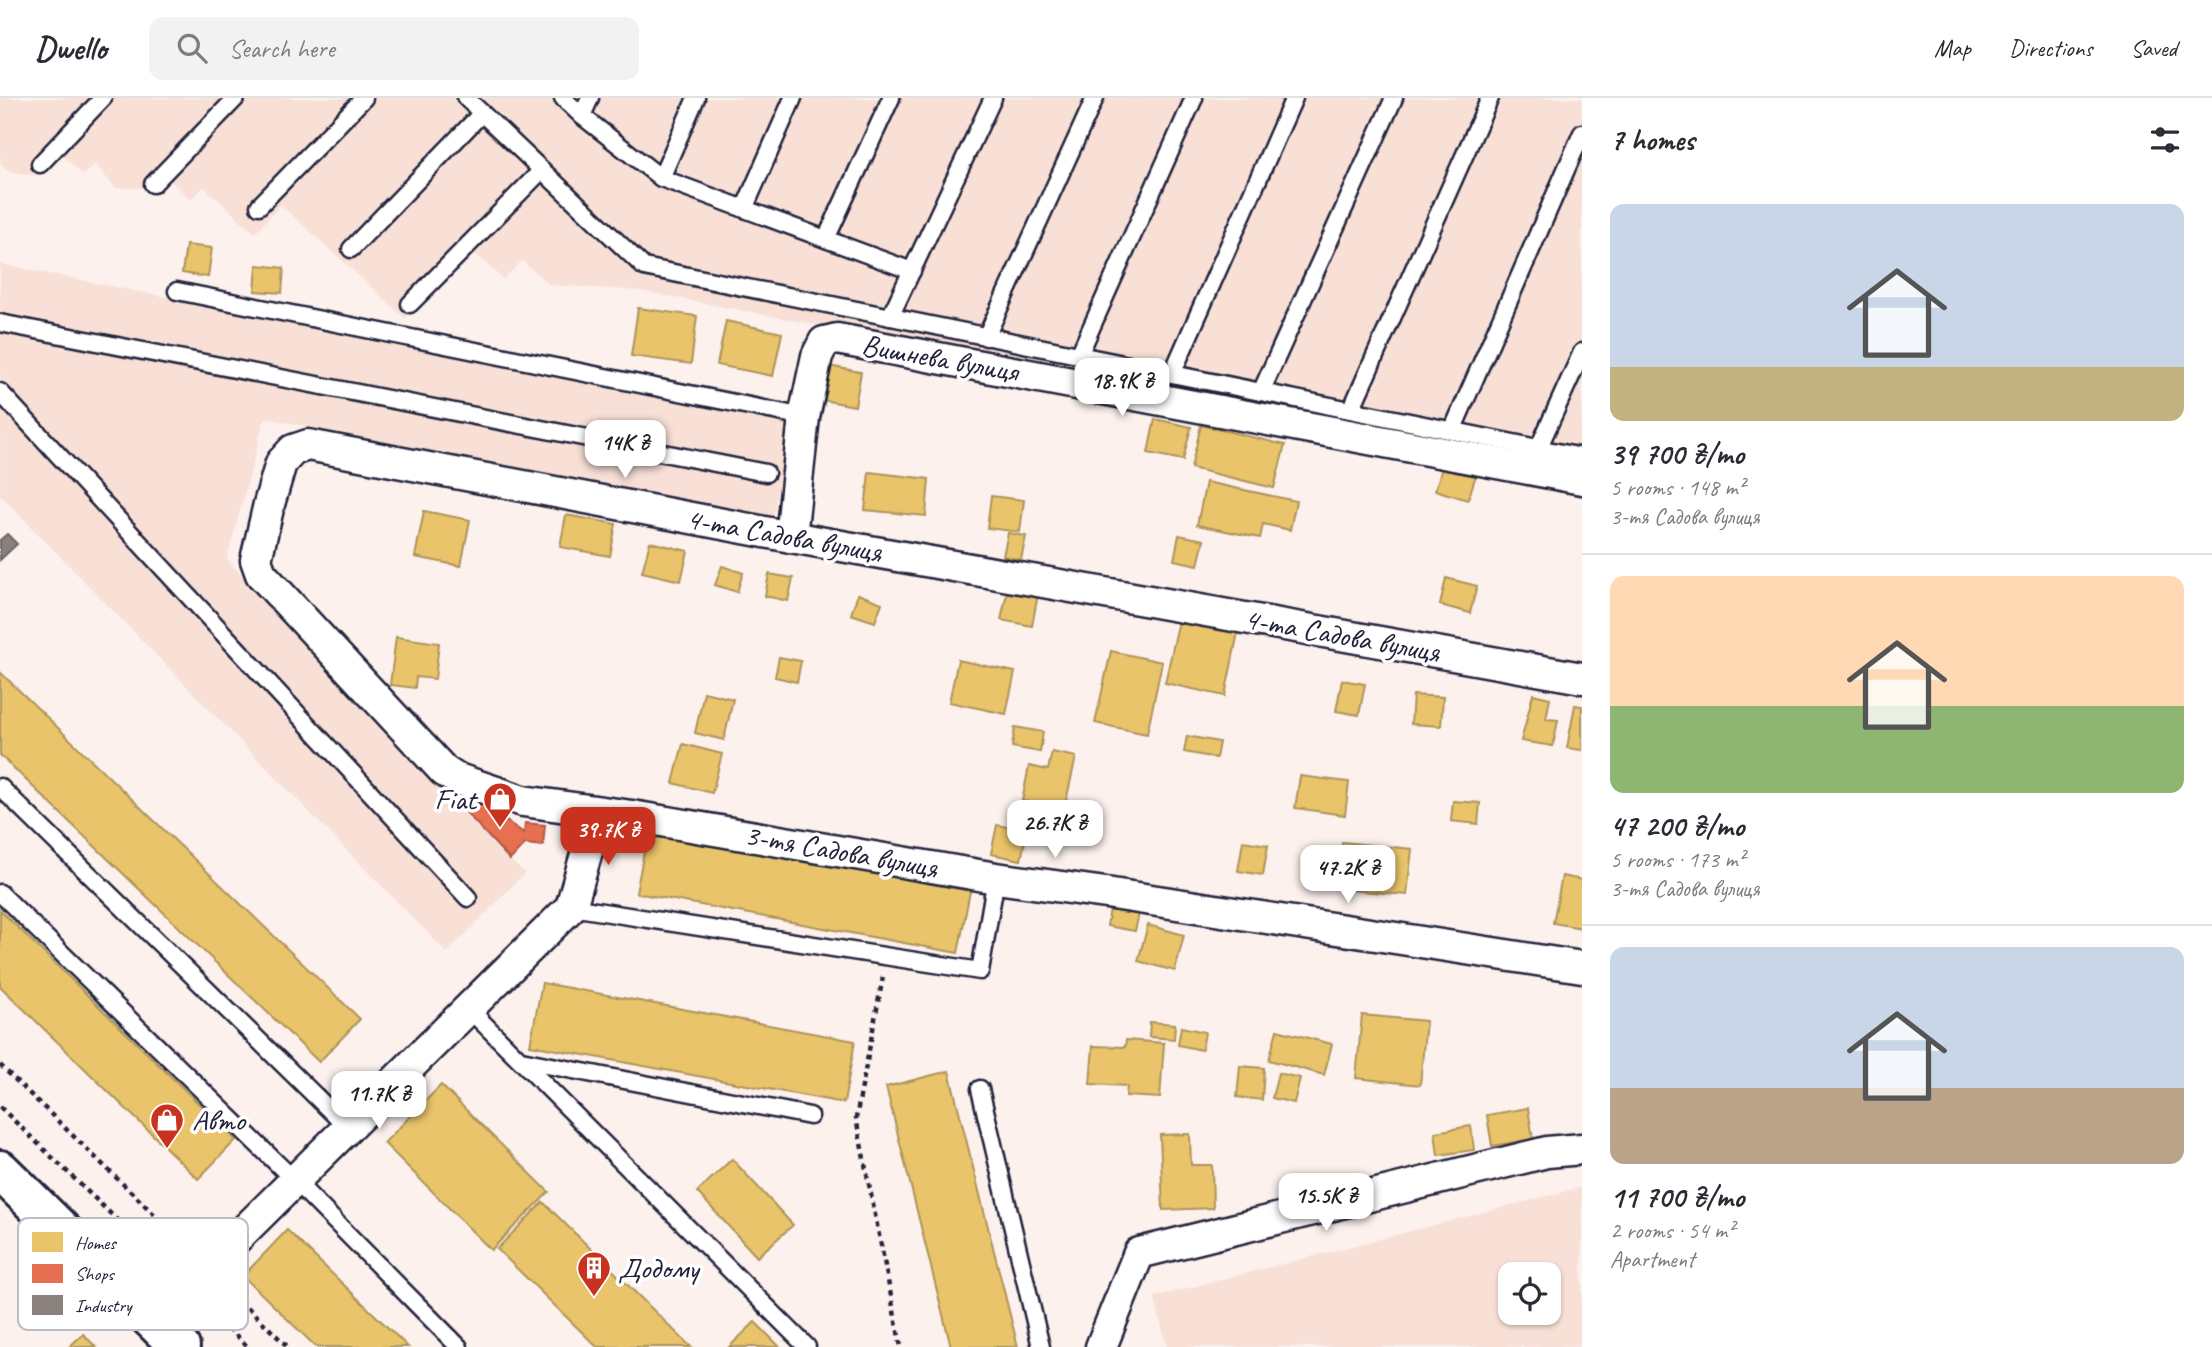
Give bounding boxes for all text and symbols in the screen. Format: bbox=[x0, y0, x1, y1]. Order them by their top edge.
search box bbox=[149, 17, 639, 80]
text: Dwello bbox=[35, 27, 107, 69]
icon: search bbox=[173, 29, 211, 67]
text: Search here bbox=[229, 32, 335, 65]
text: Map bbox=[1934, 33, 1971, 63]
text: Directions bbox=[2009, 33, 2092, 63]
text: Saved bbox=[2130, 33, 2177, 63]
text: 7 homes bbox=[1610, 121, 1695, 159]
icon: filters bbox=[2146, 121, 2184, 159]
icon: home bbox=[1834, 250, 1960, 376]
street label: Вишнева вулиця bbox=[859, 326, 1024, 391]
pin: 18.9K ₴ bbox=[1057, 358, 1187, 418]
text: 18.9K ₴ bbox=[1090, 366, 1154, 395]
pin: 14K ₴ bbox=[576, 420, 674, 480]
text: 14K ₴ bbox=[601, 428, 649, 457]
text: 39 700 ₴/mo bbox=[1610, 435, 1744, 473]
text: 5 rooms · 148 m² bbox=[1610, 473, 1745, 502]
street label: 4-та Садова вулиця bbox=[683, 499, 886, 571]
text: 3-тя Садова вулиця bbox=[1610, 502, 1760, 531]
street label: 4-та Садова вулиця bbox=[1241, 599, 1444, 671]
icon: home bbox=[1834, 622, 1960, 748]
place label: Fiat bbox=[435, 780, 479, 818]
shop icon: Fiat bbox=[481, 780, 519, 829]
pin: 26.7K ₴ bbox=[990, 800, 1120, 860]
text: 47 200 ₴/mo bbox=[1610, 807, 1744, 845]
pin: 39.7K ₴ bbox=[543, 808, 673, 867]
text: 26.7K ₴ bbox=[1023, 808, 1087, 837]
text: 39.7K ₴ bbox=[576, 815, 640, 844]
street label: 3-тя Садова вулиця bbox=[742, 815, 942, 887]
text: 5 rooms · 173 m² bbox=[1610, 845, 1745, 874]
pin: 47.2K ₴ bbox=[1283, 846, 1413, 905]
text: 47.2K ₴ bbox=[1316, 853, 1380, 882]
text: 3-тя Садова вулиця bbox=[1610, 874, 1760, 903]
icon: home bbox=[1834, 993, 1960, 1119]
pin: 11.7K ₴ bbox=[314, 1072, 444, 1131]
text: 11.7K ₴ bbox=[347, 1079, 411, 1108]
shop icon: Авто bbox=[148, 1101, 186, 1150]
place label: Авто bbox=[192, 1101, 246, 1139]
pin: 15.5K ₴ bbox=[1261, 1174, 1391, 1233]
text: 11 700 ₴/mo bbox=[1610, 1178, 1744, 1216]
text: 15.5K ₴ bbox=[1295, 1181, 1357, 1210]
text: 2 rooms · 54 m² bbox=[1610, 1216, 1734, 1245]
legend bbox=[18, 1218, 248, 1330]
text: Homes bbox=[75, 1231, 117, 1255]
text: Apartment bbox=[1610, 1245, 1695, 1274]
building icon: Додому bbox=[575, 1249, 613, 1298]
place label: Додому bbox=[618, 1249, 701, 1287]
text: Shops bbox=[75, 1262, 115, 1286]
map controls bbox=[1498, 1262, 1561, 1325]
button: locate bbox=[1498, 1262, 1561, 1325]
text: Industry bbox=[75, 1294, 133, 1318]

